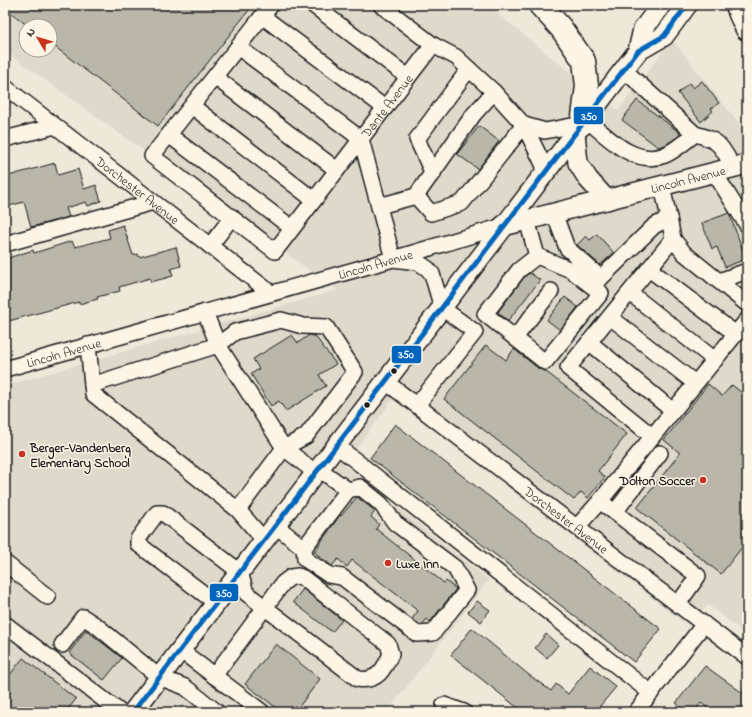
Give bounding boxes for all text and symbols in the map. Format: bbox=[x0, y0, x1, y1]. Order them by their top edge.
north arrow bbox=[18, 18, 58, 58]
text: N bbox=[22, 25, 40, 40]
street label: Dante Avenue bbox=[357, 71, 418, 143]
line badge: 350 bbox=[573, 106, 604, 125]
text: 350 bbox=[580, 109, 597, 125]
street label: Dorchester Avenue bbox=[90, 152, 183, 230]
street label: Lincoln Avenue bbox=[649, 162, 728, 199]
street label: Lincoln Avenue bbox=[336, 246, 415, 285]
street label: Lincoln Avenue bbox=[25, 334, 104, 373]
line badge: 350 bbox=[391, 345, 422, 364]
text: 350 bbox=[397, 347, 414, 363]
unlabelled marker bbox=[389, 366, 399, 376]
unlabelled marker bbox=[362, 400, 372, 410]
place label: Berger-Vandenberg Elementary School bbox=[29, 439, 131, 475]
marker: Berger-Vandenberg Elementary School bbox=[17, 449, 27, 459]
place label: Dolton Soccer bbox=[619, 472, 696, 491]
marker: Dolton Soccer bbox=[698, 475, 708, 485]
street label: Dorchester Avenue bbox=[519, 482, 612, 559]
place label: Luxe Inn bbox=[396, 555, 440, 574]
marker: Luxe Inn bbox=[383, 558, 393, 568]
line badge: 350 bbox=[209, 583, 239, 602]
text: 350 bbox=[215, 586, 232, 602]

